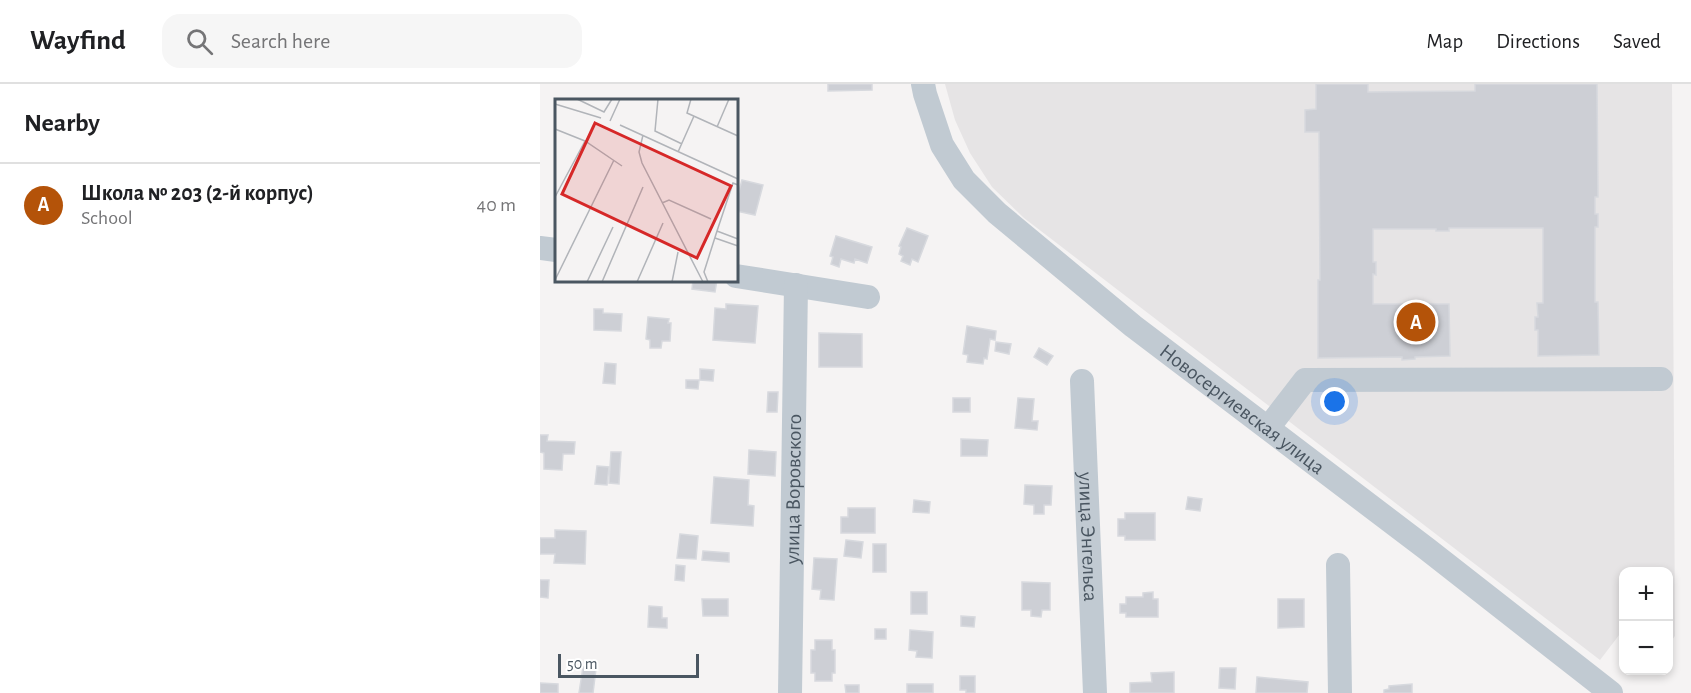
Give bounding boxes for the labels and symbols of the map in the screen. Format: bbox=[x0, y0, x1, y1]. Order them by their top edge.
inset map bbox=[555, 99, 738, 282]
pin: A bbox=[1396, 300, 1436, 344]
street label: Новосергиевская улица bbox=[1156, 340, 1329, 479]
your location bbox=[1320, 387, 1349, 416]
street label: улица Воровского bbox=[782, 414, 805, 565]
street label: улица Энгельса bbox=[1075, 471, 1101, 603]
scale bar bbox=[558, 651, 699, 678]

